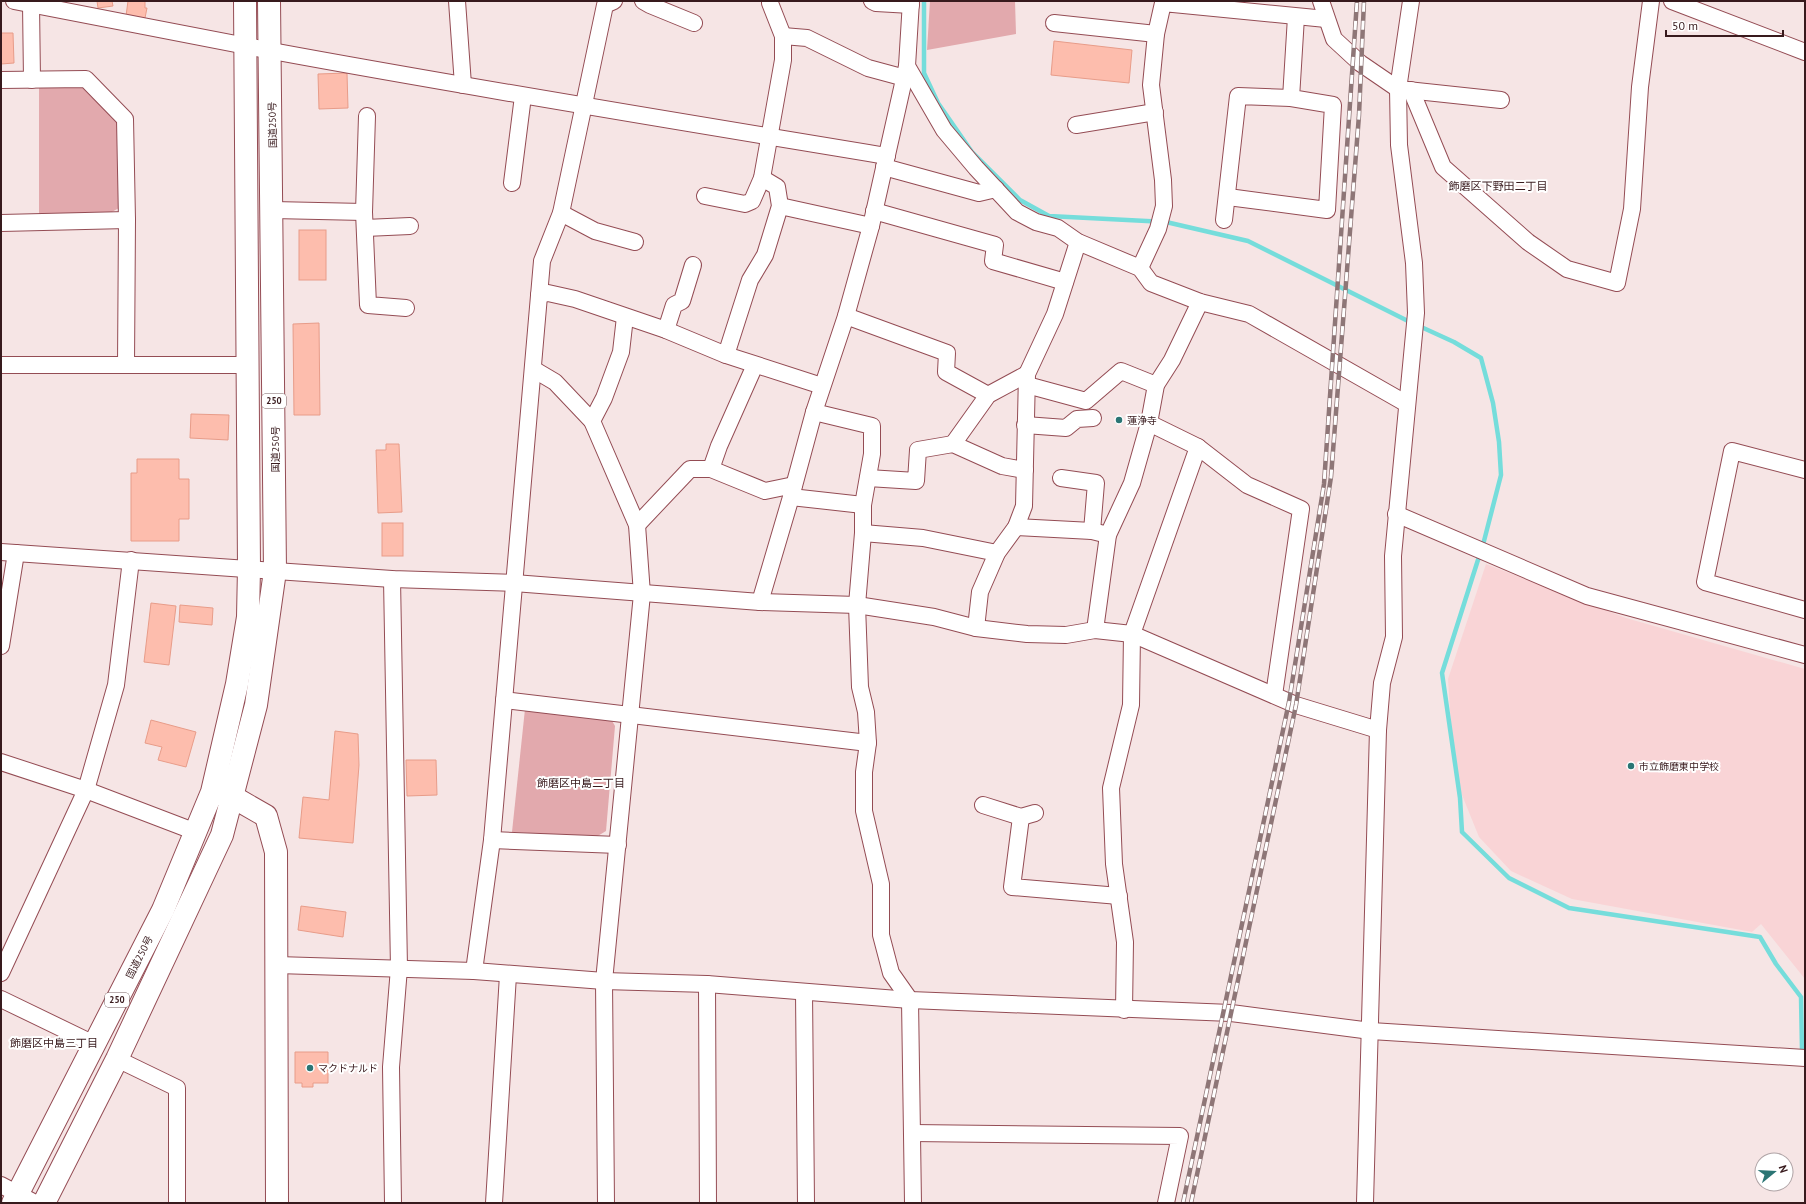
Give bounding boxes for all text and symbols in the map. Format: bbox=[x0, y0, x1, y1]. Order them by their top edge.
scale bar bbox=[1666, 12, 1783, 38]
text: 50 m bbox=[1672, 18, 1698, 33]
street label: 国道250号 bbox=[266, 102, 279, 148]
district label: 飾磨区下野田二丁目 bbox=[1449, 179, 1548, 193]
road number: 250 bbox=[262, 394, 286, 408]
place label: 蓮浄寺 bbox=[1127, 414, 1157, 427]
marker: 蓮浄寺 bbox=[1114, 415, 1124, 425]
street label: 国道250号 bbox=[269, 426, 282, 472]
place label: 市立飾磨東中学校 bbox=[1639, 760, 1719, 773]
marker: 市立飾磨東中学校 bbox=[1626, 761, 1636, 771]
district label: 飾磨区中島二丁目 bbox=[537, 776, 625, 790]
street label: 国道250号 bbox=[123, 934, 156, 981]
road number: 250 bbox=[105, 993, 129, 1007]
district label: 飾磨区中島三丁目 bbox=[10, 1036, 98, 1050]
place label: マクドナルド bbox=[318, 1062, 378, 1075]
marker: マクドナルド bbox=[305, 1063, 315, 1073]
north arrow bbox=[1754, 1152, 1794, 1192]
text: N bbox=[1776, 1163, 1791, 1175]

